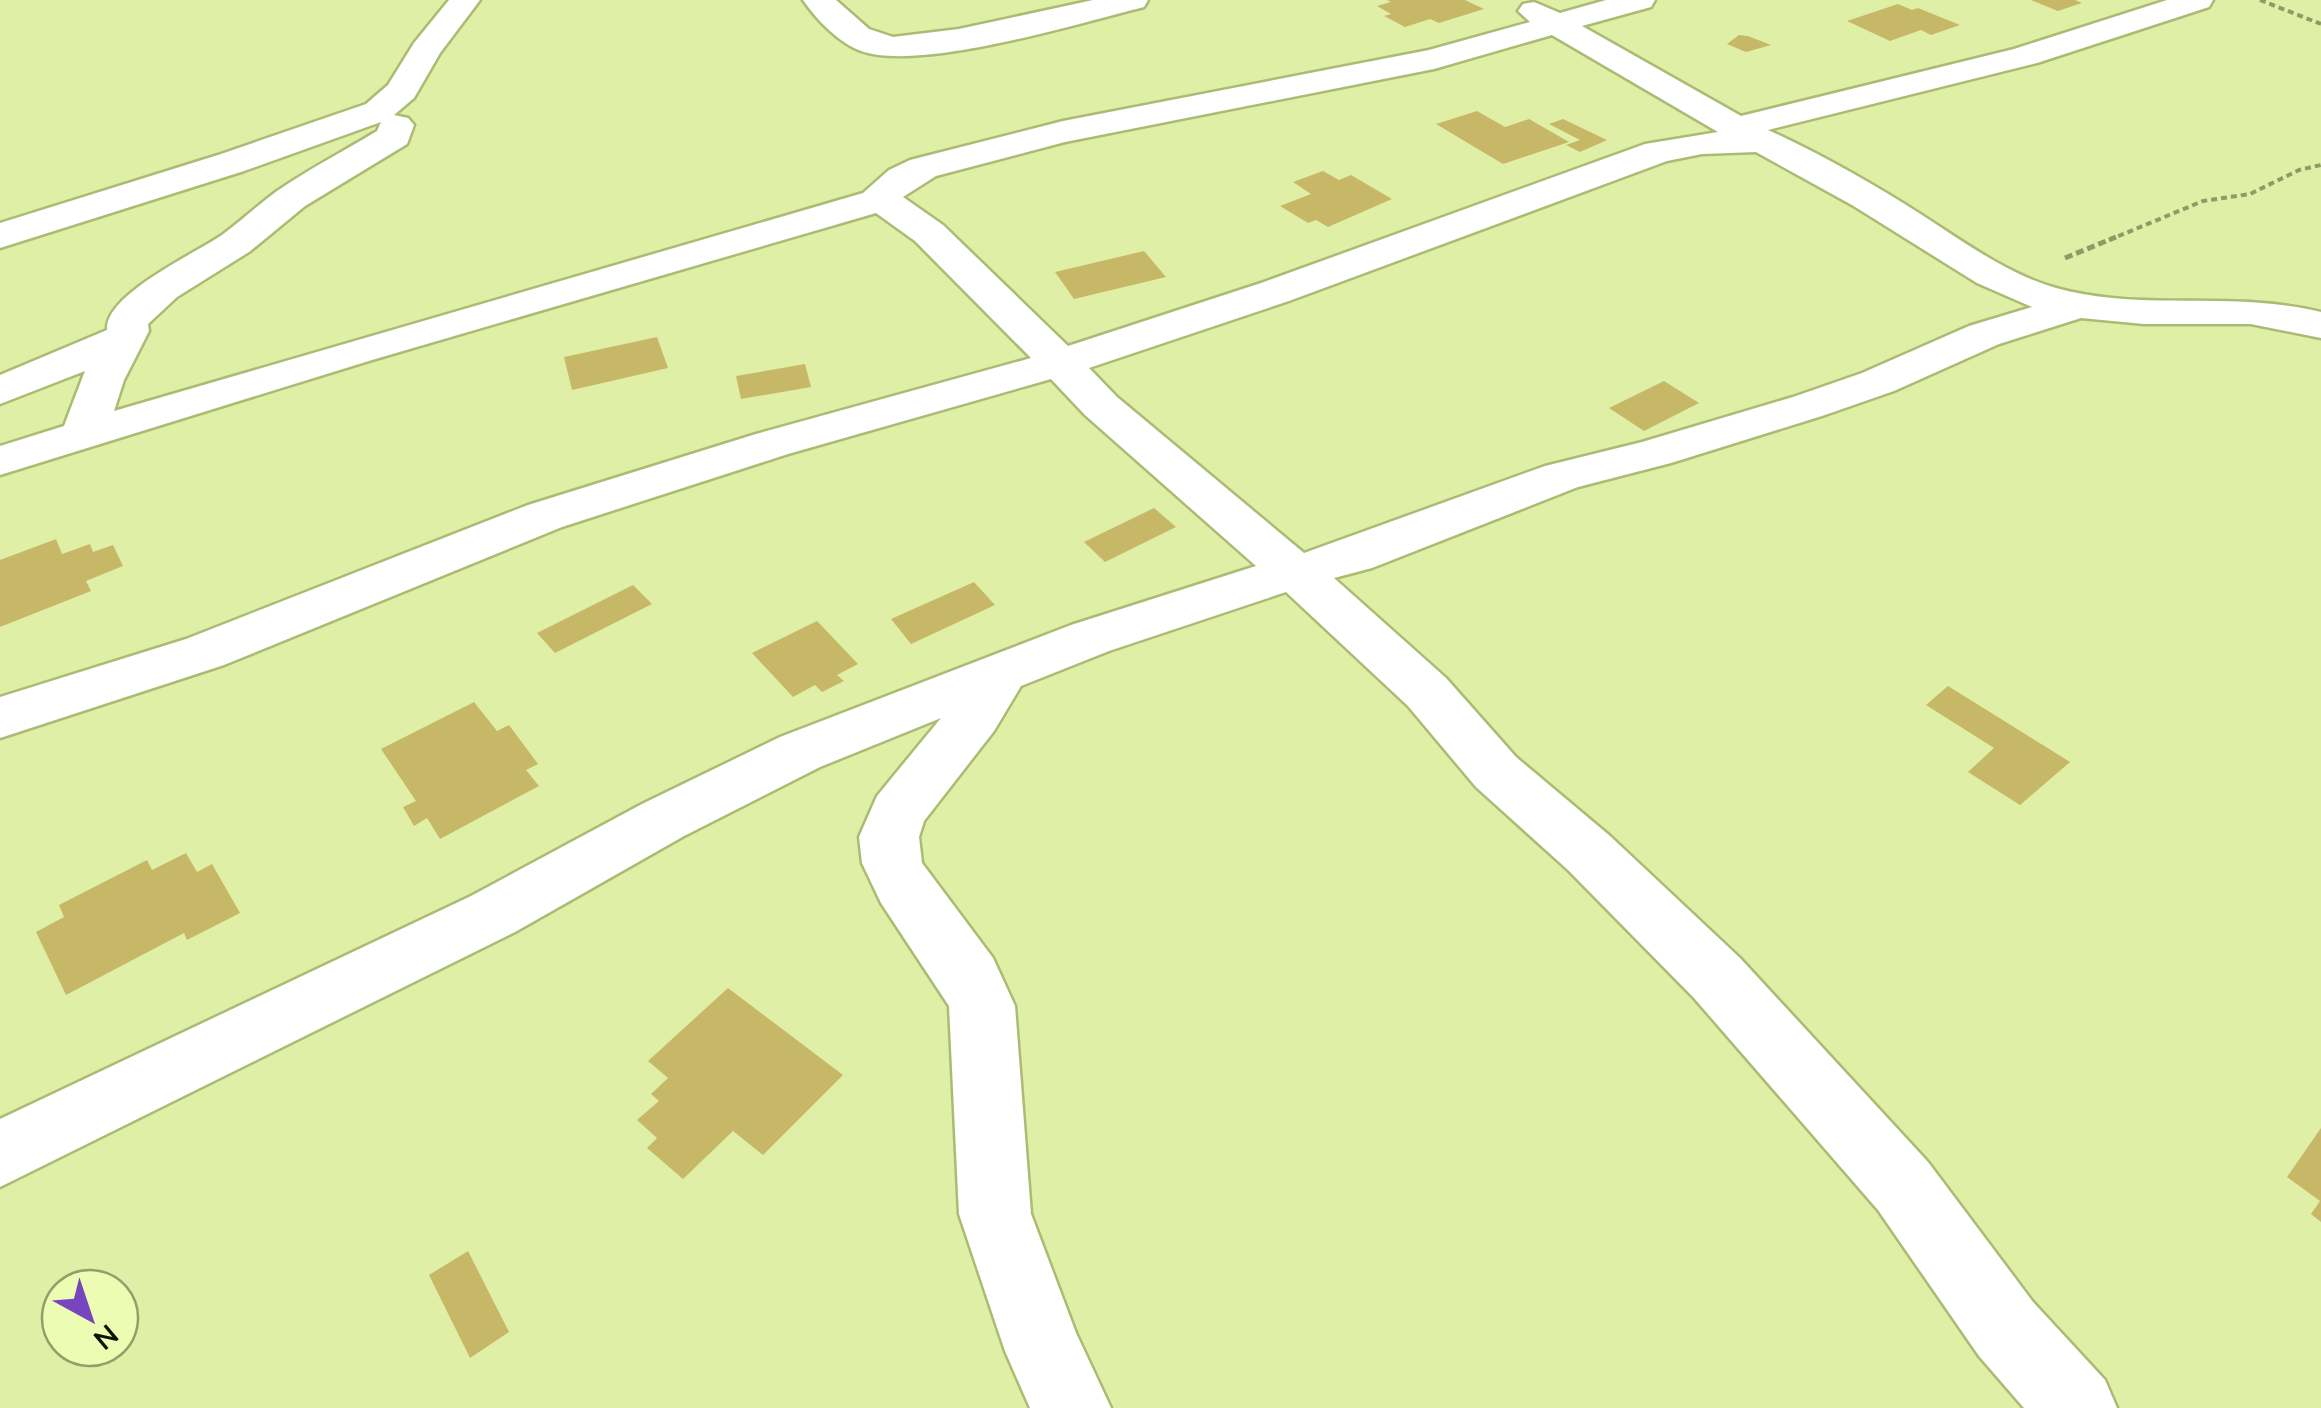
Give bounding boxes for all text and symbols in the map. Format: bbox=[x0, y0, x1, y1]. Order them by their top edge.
north arrow bbox=[40, 1268, 140, 1368]
text: N bbox=[87, 1317, 126, 1358]

